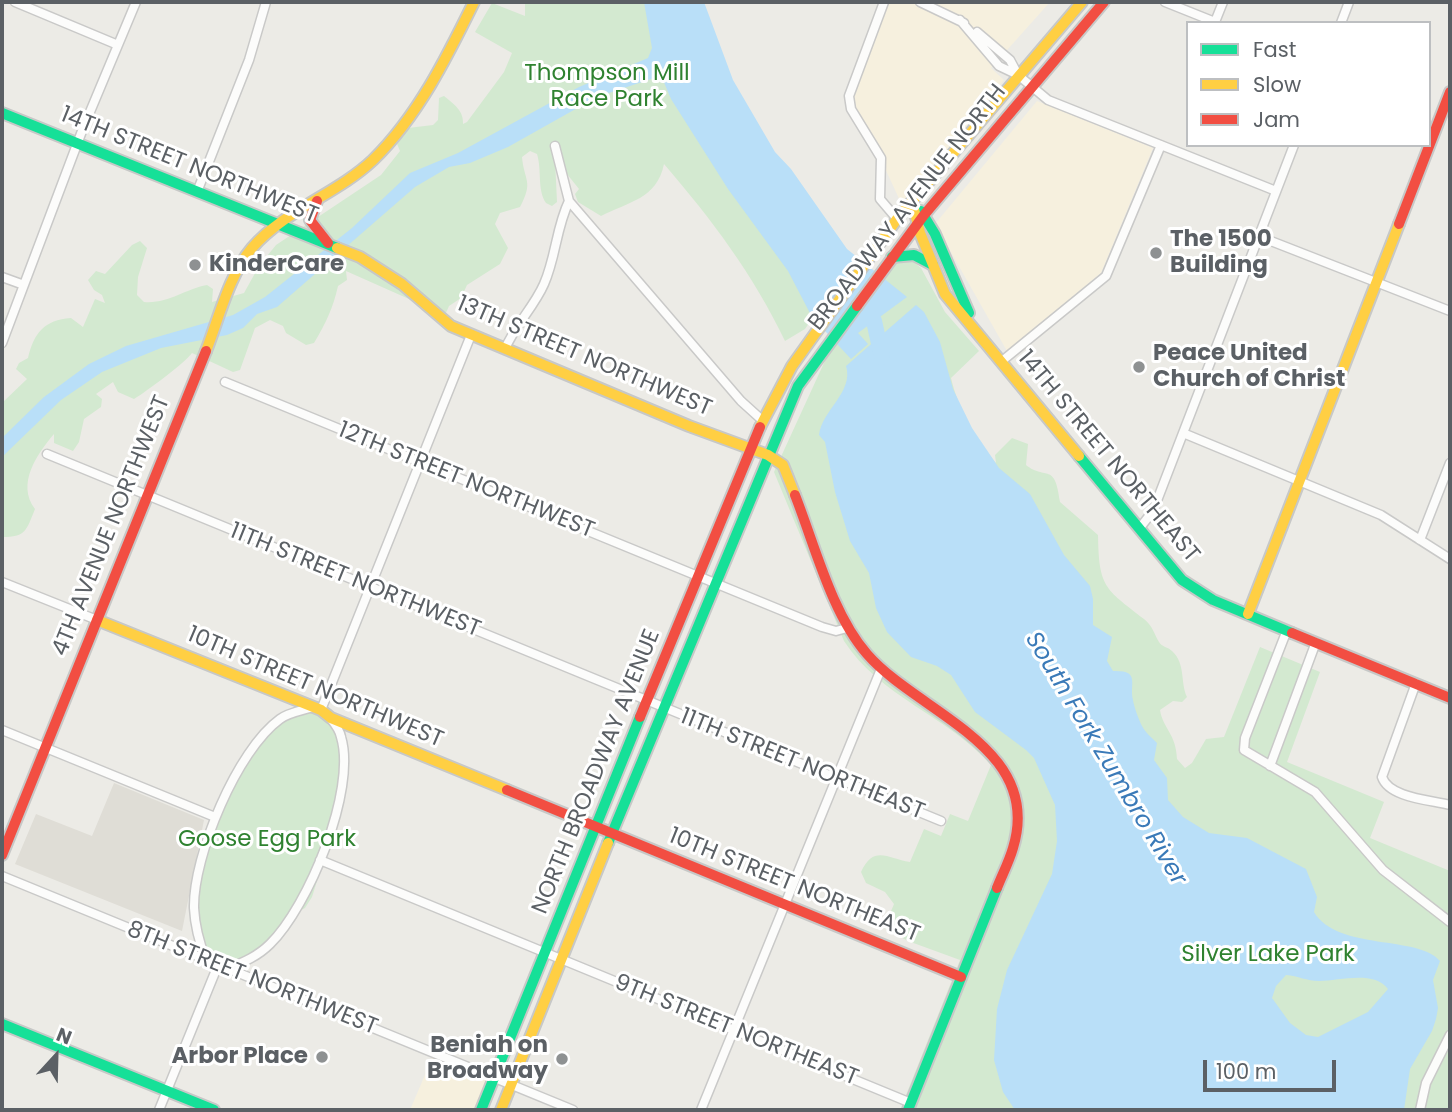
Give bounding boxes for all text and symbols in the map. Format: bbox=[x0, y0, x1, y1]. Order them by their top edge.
legend bbox=[1186, 21, 1431, 147]
text: Fast bbox=[1253, 35, 1296, 64]
park label: Thompson Mill Race Park bbox=[524, 60, 690, 114]
text: Slow bbox=[1253, 70, 1301, 99]
street label: BROADWAY AVENUE NORTH bbox=[803, 80, 1013, 336]
street label: 14TH STREET NORTHWEST bbox=[56, 102, 322, 230]
text: Jam bbox=[1253, 105, 1300, 134]
place label: The 1500 Building bbox=[1170, 226, 1272, 280]
marker: The 1500 Building bbox=[1148, 245, 1164, 261]
place label: KinderCare bbox=[209, 251, 344, 279]
marker: KinderCare bbox=[187, 257, 203, 273]
street label: 13TH STREET NORTHWEST bbox=[452, 291, 716, 423]
place label: Peace United Church of Christ bbox=[1153, 340, 1345, 394]
street label: 14TH STREET NORTHEAST bbox=[1011, 345, 1205, 569]
marker: Peace United Church of Christ bbox=[1131, 359, 1147, 375]
street label: 4TH AVENUE NORTHWEST bbox=[47, 392, 177, 660]
street label: 12TH STREET NORTHWEST bbox=[334, 417, 598, 545]
street label: 11TH STREET NORTHWEST bbox=[226, 518, 484, 644]
street label: 10TH STREET NORTHWEST bbox=[183, 622, 447, 754]
street label: NORTH BROADWAY AVENUE bbox=[527, 626, 667, 918]
water label: South Fork Zumbro River bbox=[1018, 627, 1192, 891]
street label: 11TH STREET NORTHEAST bbox=[676, 703, 928, 827]
street label: 10TH STREET NORTHEAST bbox=[664, 823, 924, 949]
park label: Goose Egg Park bbox=[178, 826, 356, 854]
street label: 8TH STREET NORTHWEST bbox=[123, 916, 381, 1042]
park label: Silver Lake Park bbox=[1181, 941, 1355, 969]
street label: 9TH STREET NORTHEAST bbox=[610, 969, 862, 1093]
north arrow bbox=[21, 1021, 91, 1091]
text: N bbox=[52, 1021, 76, 1051]
place label: Beniah on Broadway bbox=[427, 1032, 548, 1086]
place label: Arbor Place bbox=[171, 1043, 308, 1071]
scale bar bbox=[1207, 1046, 1340, 1090]
marker: Arbor Place bbox=[314, 1049, 330, 1065]
marker: Beniah on Broadway bbox=[554, 1051, 570, 1067]
text: 100 m bbox=[1216, 1057, 1276, 1086]

